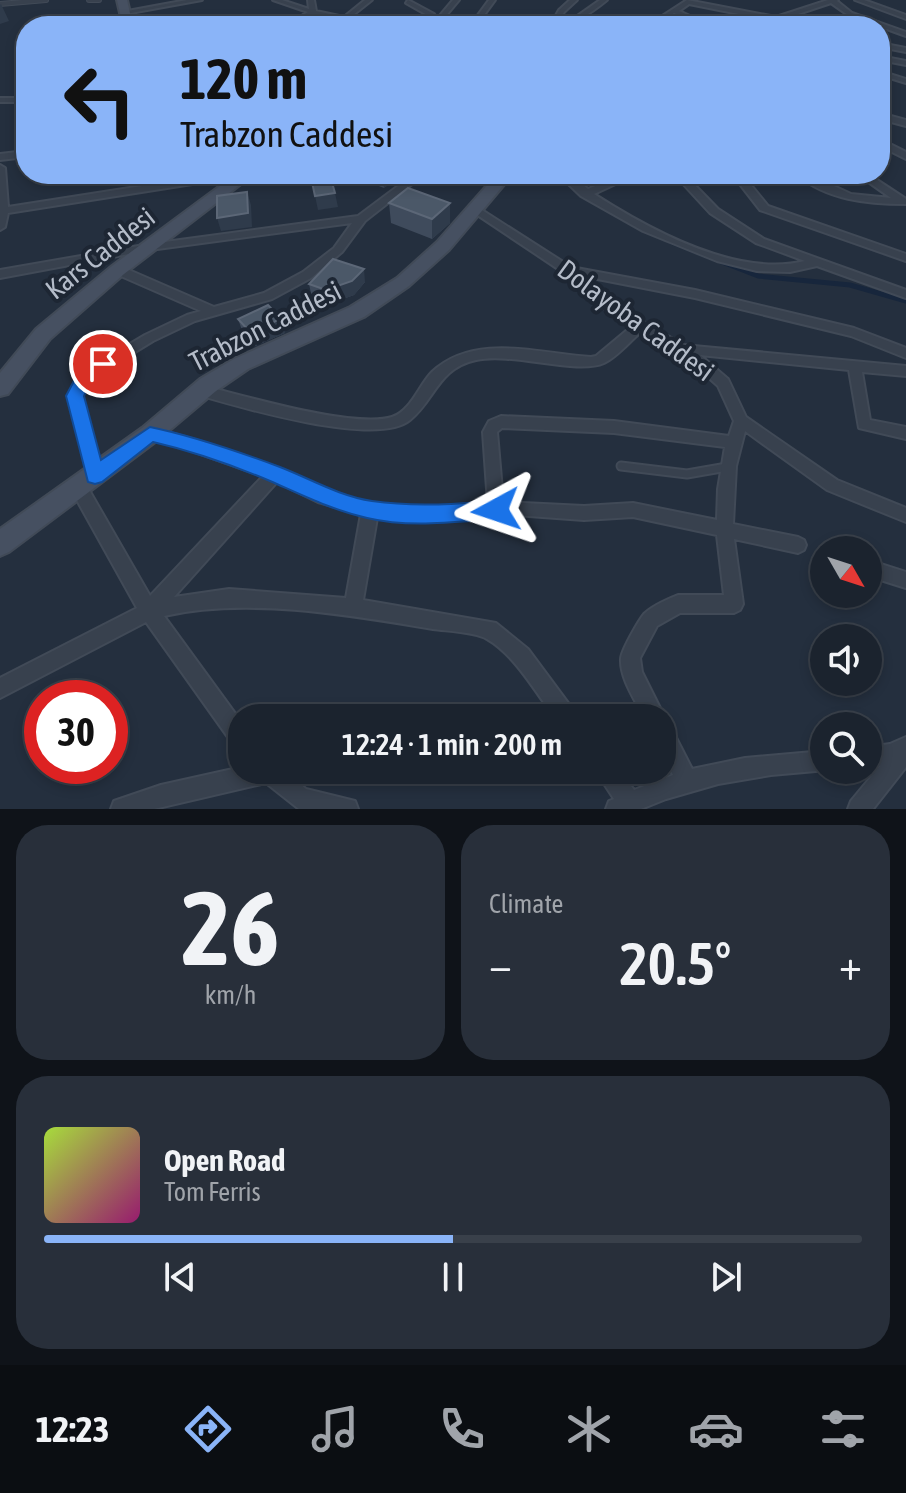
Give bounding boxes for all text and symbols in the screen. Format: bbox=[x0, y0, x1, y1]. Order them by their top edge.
text: 120 m bbox=[180, 47, 307, 111]
icon: left bbox=[48, 48, 152, 152]
text: Trabzon Caddesi bbox=[180, 113, 393, 155]
street label: Kars Caddesi bbox=[39, 201, 161, 305]
street label: Dolayoba Caddesi bbox=[552, 253, 720, 387]
street label: Trabzon Caddesi bbox=[184, 274, 346, 378]
pin bbox=[69, 330, 137, 398]
icon: arrive bbox=[81, 342, 125, 386]
position arrow bbox=[454, 468, 538, 552]
north arrow bbox=[810, 536, 882, 608]
map controls bbox=[810, 536, 882, 784]
button: sound bbox=[810, 624, 882, 696]
speed limit sign: 30 bbox=[24, 680, 128, 784]
button: search bbox=[810, 712, 882, 784]
text: 12:24 · 1 min · 200 m bbox=[342, 727, 562, 761]
text: 26 bbox=[182, 868, 279, 987]
text: Climate bbox=[489, 889, 563, 919]
text: 20.5° bbox=[620, 929, 731, 998]
text: − bbox=[489, 939, 512, 989]
text: + bbox=[839, 939, 862, 989]
text: km/h bbox=[205, 980, 256, 1010]
text: Open Road bbox=[164, 1143, 285, 1177]
text: Tom Ferris bbox=[164, 1177, 261, 1207]
icon: previous bbox=[158, 1255, 202, 1299]
icon: pause bbox=[431, 1255, 475, 1299]
icon: next bbox=[704, 1255, 748, 1299]
icon: directions bbox=[180, 1401, 236, 1457]
icon: music bbox=[307, 1401, 363, 1457]
icon: phone bbox=[434, 1401, 490, 1457]
icon: climate bbox=[561, 1401, 617, 1457]
icon: car bbox=[688, 1401, 744, 1457]
icon: filters bbox=[815, 1401, 871, 1457]
text: 12:23 bbox=[35, 1408, 110, 1450]

